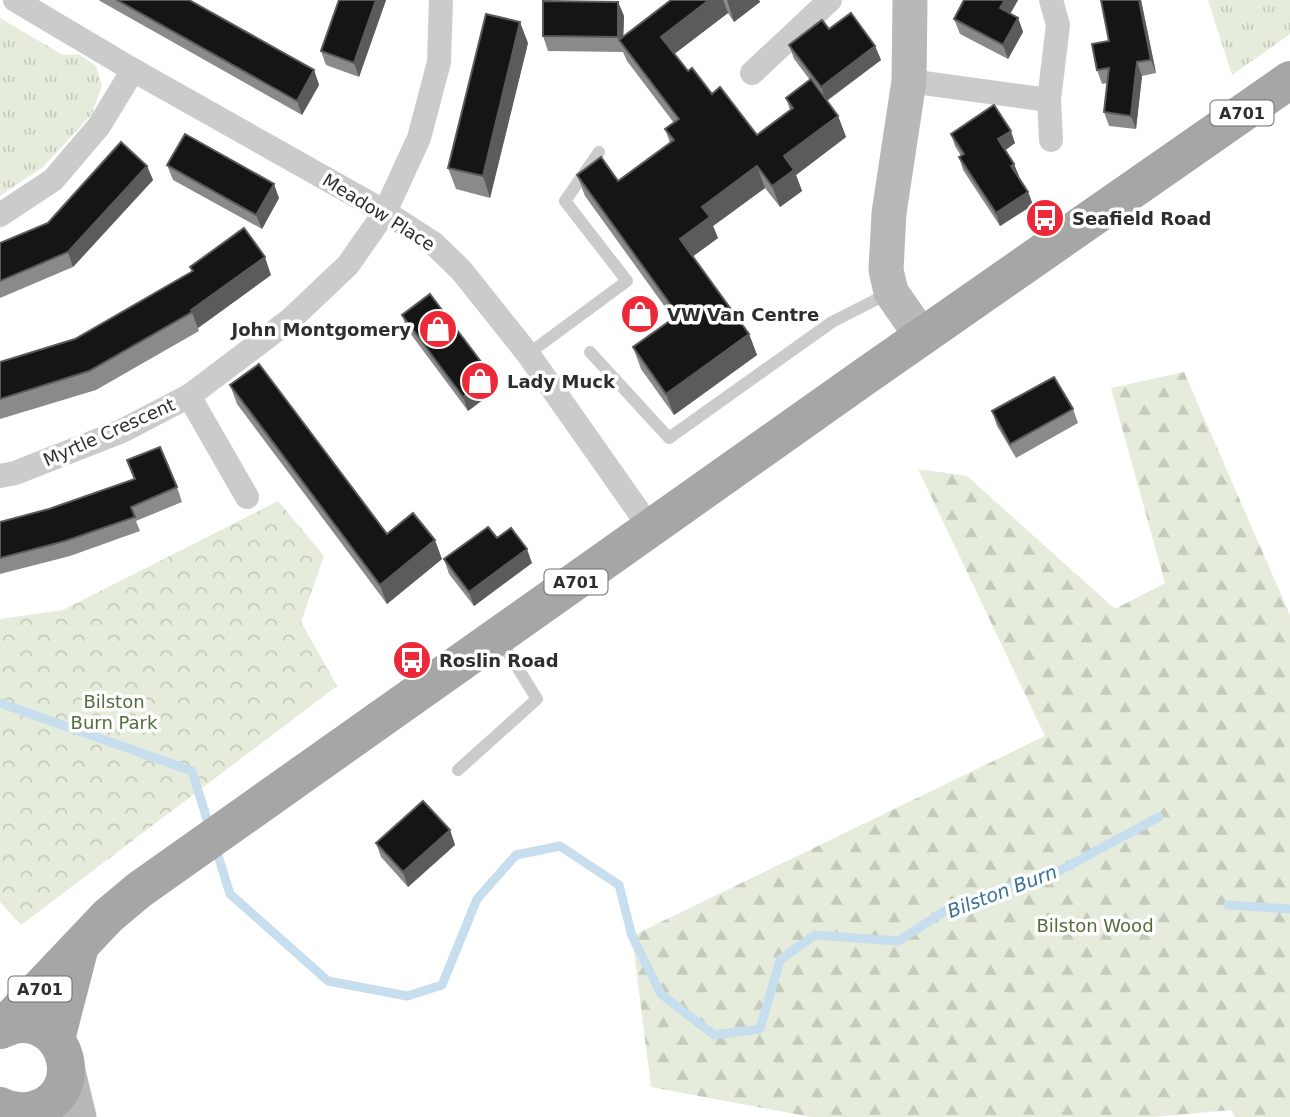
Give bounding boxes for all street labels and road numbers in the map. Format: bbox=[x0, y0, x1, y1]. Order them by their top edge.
road number: A701 bbox=[1210, 100, 1274, 125]
street label: Meadow Place bbox=[319, 169, 439, 255]
street label: Myrtle Crescent bbox=[40, 394, 178, 470]
road number: A701 bbox=[544, 569, 608, 594]
road number: A701 bbox=[8, 976, 72, 1001]

